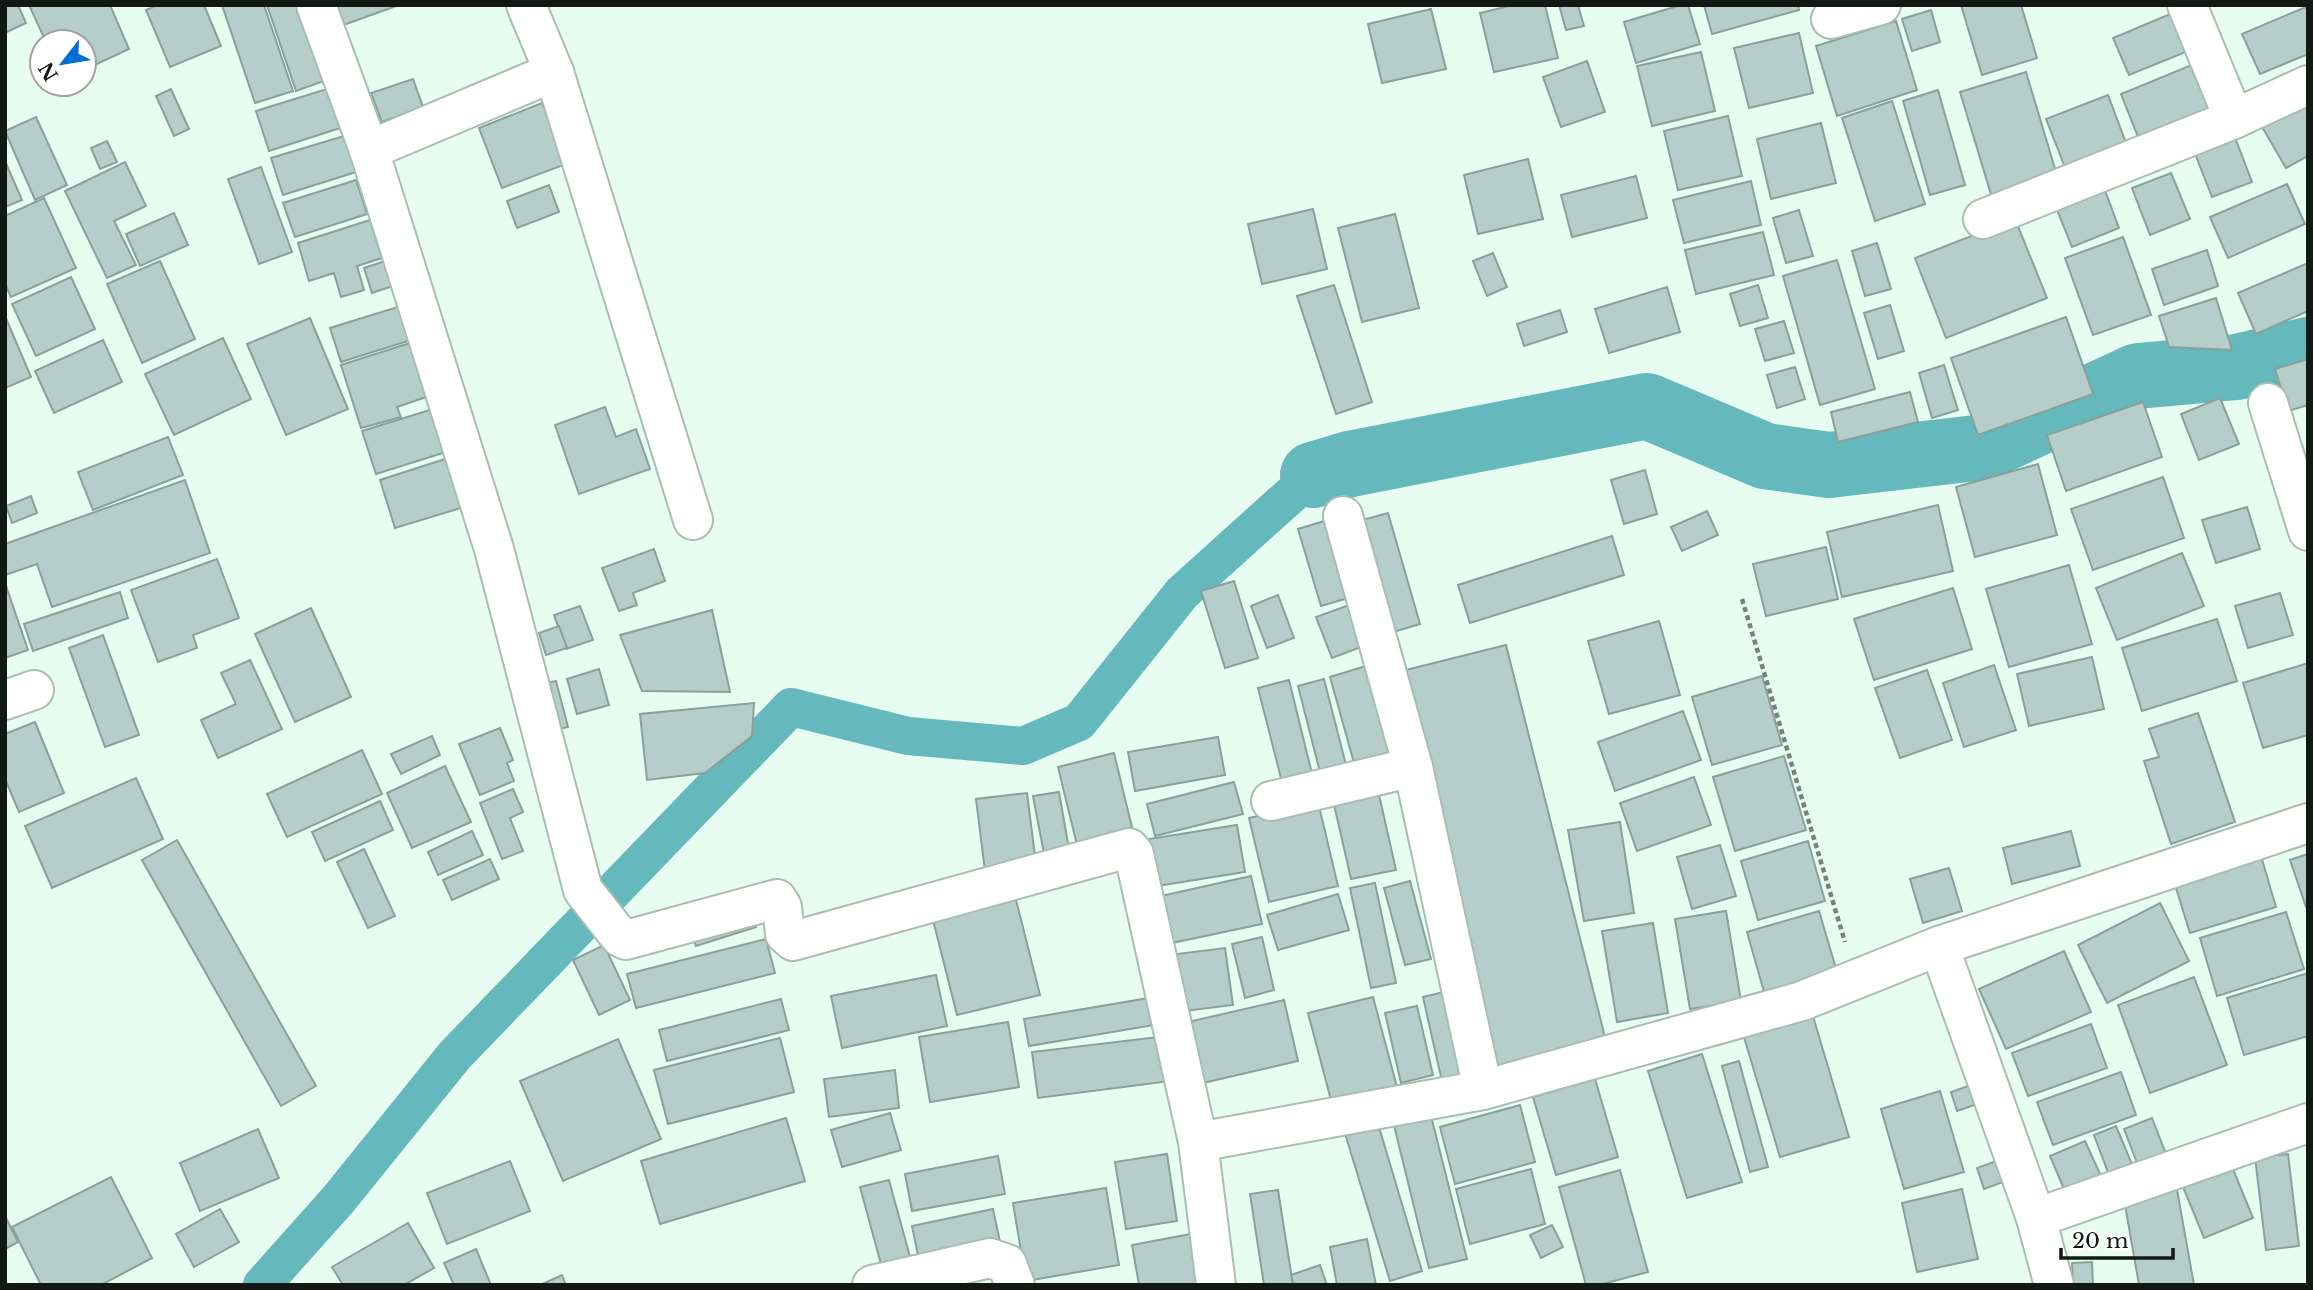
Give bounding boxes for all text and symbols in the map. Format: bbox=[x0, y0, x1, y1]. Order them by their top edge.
north arrow bbox=[28, 28, 98, 98]
text: N bbox=[34, 58, 63, 85]
scale bar bbox=[2061, 1216, 2173, 1260]
text: 20 m bbox=[2072, 1228, 2129, 1254]

